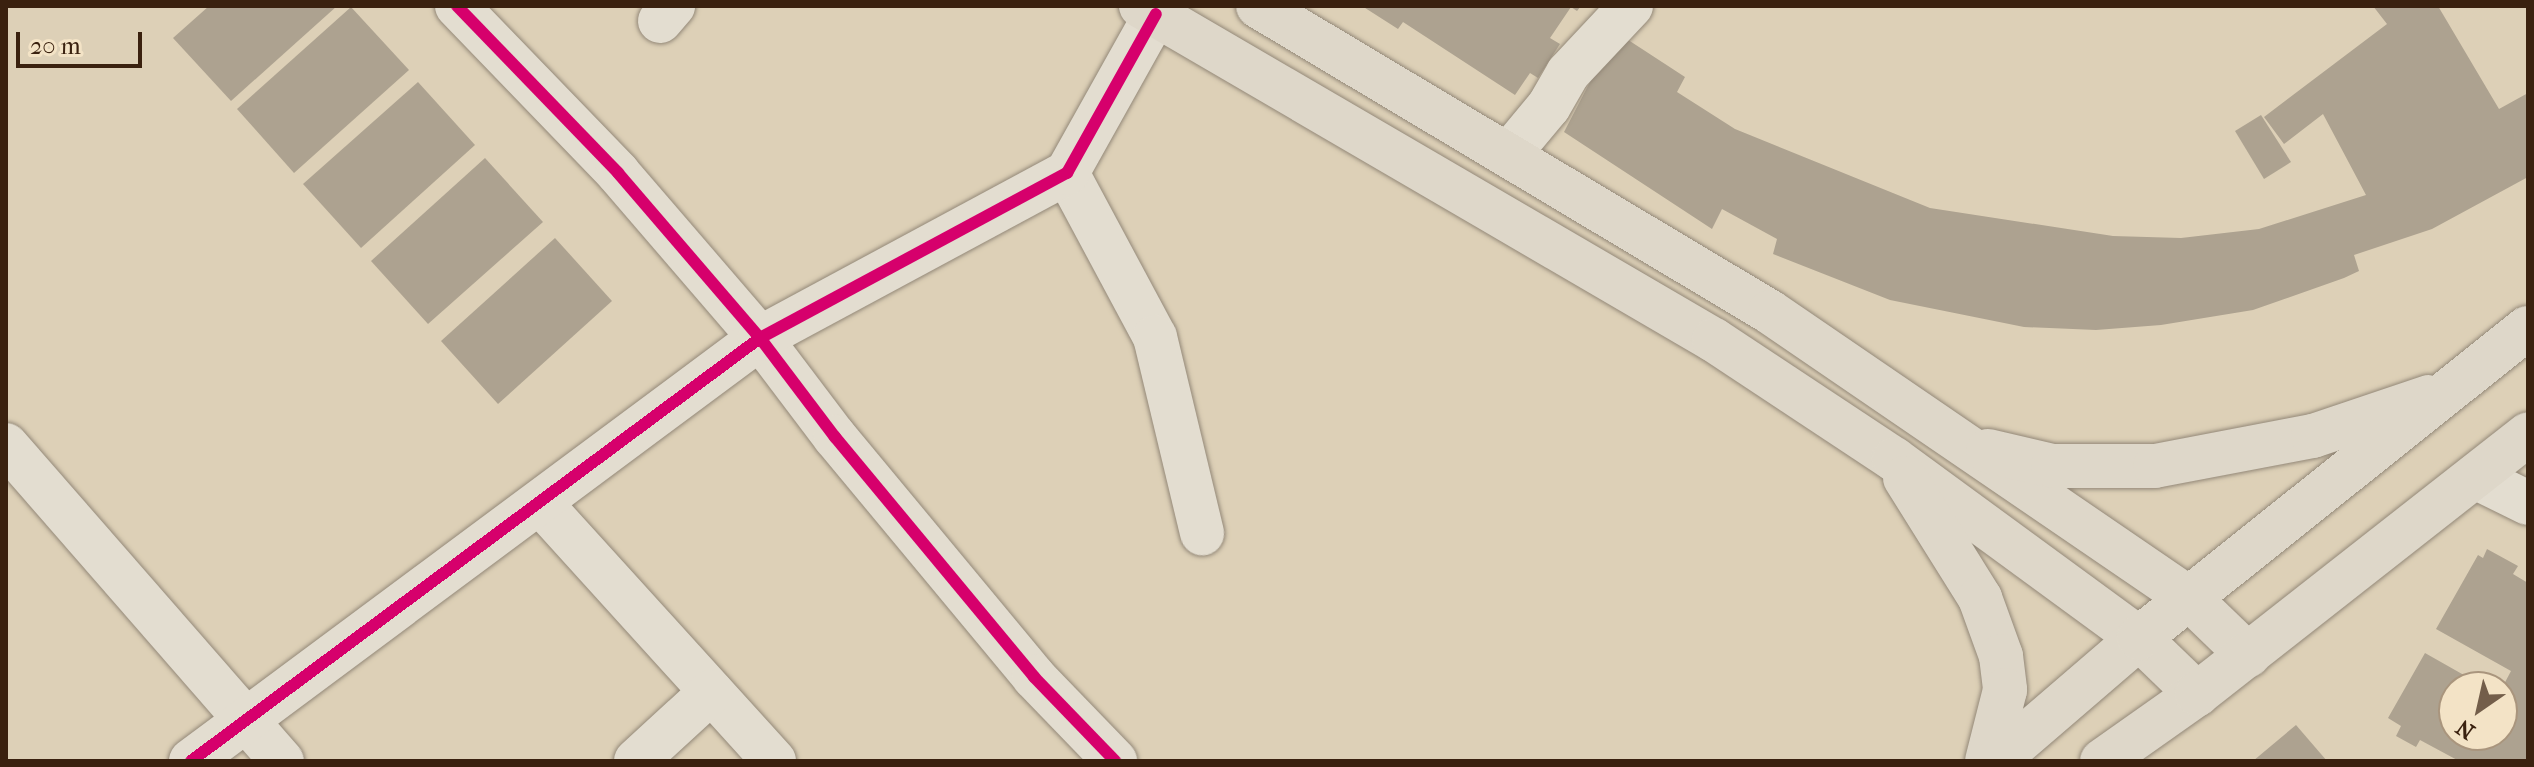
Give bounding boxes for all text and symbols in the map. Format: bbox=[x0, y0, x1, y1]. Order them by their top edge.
scale bar bbox=[20, 16, 146, 66]
text: 20 m bbox=[30, 32, 81, 60]
north arrow bbox=[2438, 671, 2518, 751]
text: N bbox=[2452, 714, 2480, 745]

